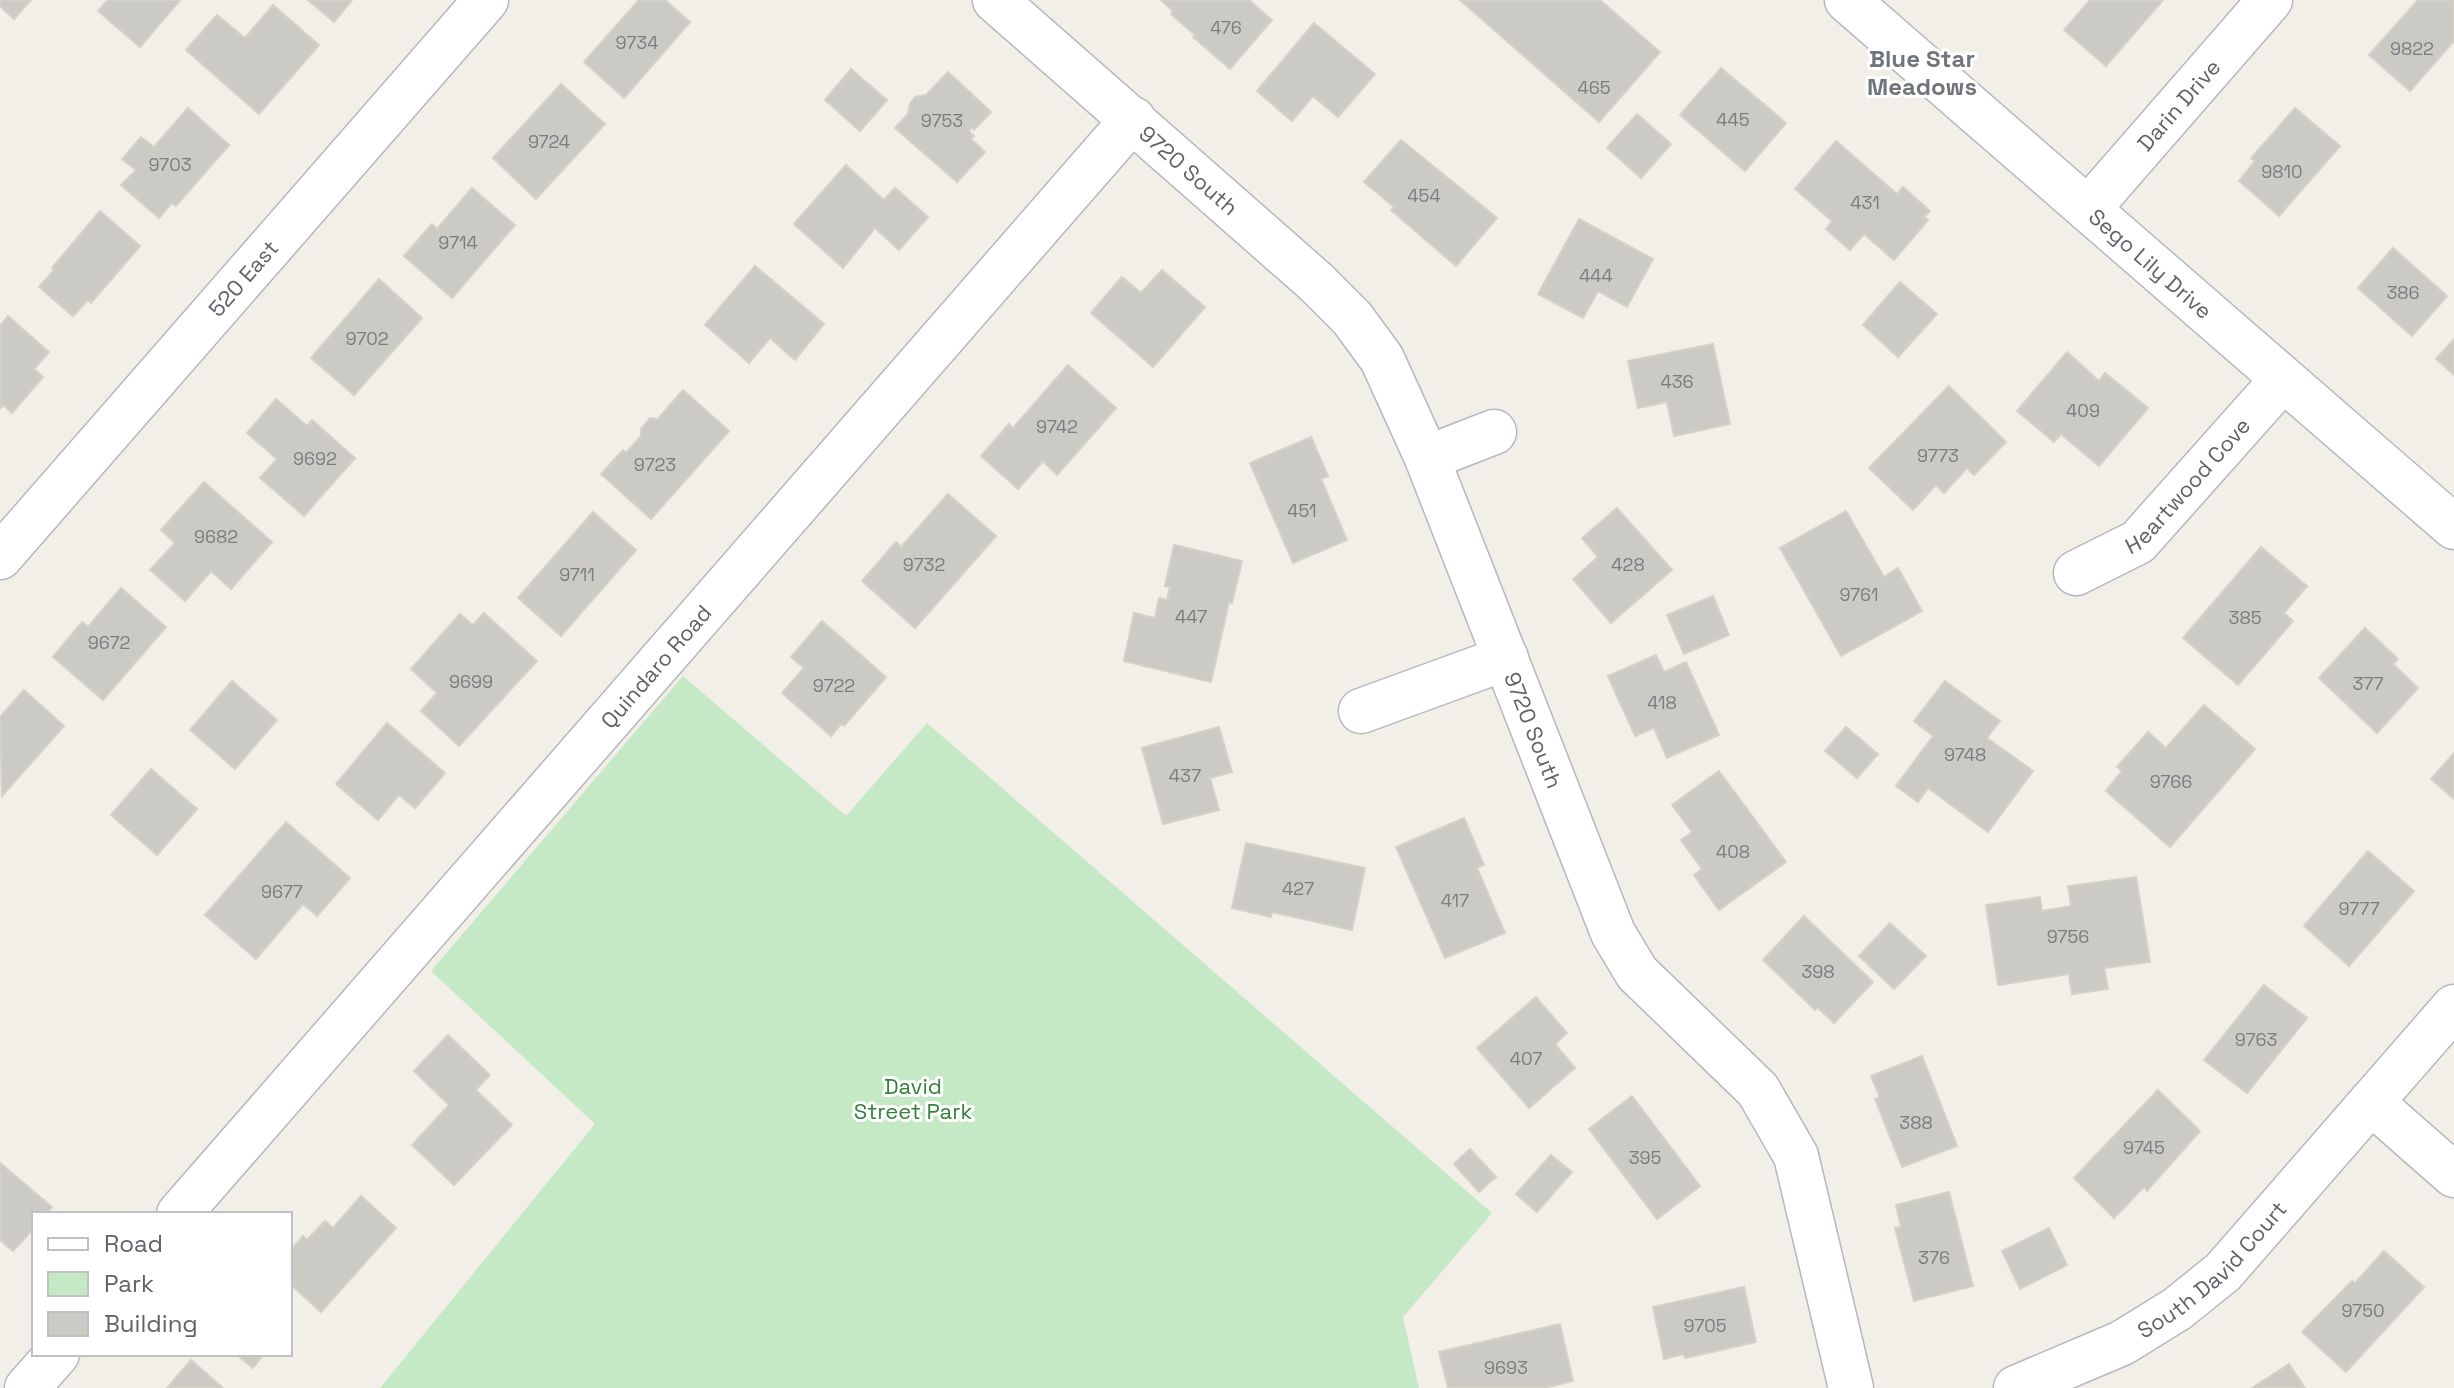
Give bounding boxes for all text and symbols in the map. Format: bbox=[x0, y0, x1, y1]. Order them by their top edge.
house number: 476 bbox=[1210, 16, 1242, 39]
house number: 9734 bbox=[616, 31, 658, 54]
house number: 9822 bbox=[2390, 37, 2434, 60]
district label: Blue Star Meadows bbox=[1867, 43, 1977, 102]
street label: Darin Drive bbox=[2131, 53, 2226, 157]
house number: 465 bbox=[1577, 76, 1611, 99]
house number: 445 bbox=[1716, 108, 1750, 131]
house number: 9753 bbox=[921, 109, 963, 132]
street label: 9720 South bbox=[1134, 119, 1244, 221]
house number: 9724 bbox=[528, 130, 570, 153]
house number: 9703 bbox=[148, 153, 192, 176]
house number: 9810 bbox=[2261, 160, 2303, 183]
house number: 454 bbox=[1407, 184, 1441, 207]
house number: 431 bbox=[1850, 191, 1880, 214]
street label: Sego Lily Drive bbox=[2083, 202, 2218, 325]
house number: 9714 bbox=[438, 231, 478, 254]
street label: 520 East bbox=[202, 234, 284, 322]
house number: 444 bbox=[1579, 264, 1613, 287]
house number: 386 bbox=[2386, 281, 2420, 304]
house number: 9702 bbox=[345, 327, 389, 350]
house number: 436 bbox=[1660, 370, 1694, 393]
house number: 409 bbox=[2066, 399, 2100, 422]
street label: Heartwood Cove bbox=[2120, 412, 2256, 560]
house number: 9742 bbox=[1036, 415, 1078, 438]
house number: 9773 bbox=[1917, 444, 1959, 467]
house number: 9692 bbox=[293, 447, 337, 470]
house number: 9723 bbox=[634, 453, 676, 476]
house number: 451 bbox=[1287, 499, 1317, 522]
house number: 9682 bbox=[194, 525, 238, 548]
house number: 9732 bbox=[903, 553, 945, 576]
house number: 428 bbox=[1611, 553, 1645, 576]
house number: 9711 bbox=[559, 563, 595, 586]
house number: 9761 bbox=[1839, 583, 1879, 606]
street label: Quindaro Road bbox=[594, 599, 717, 734]
house number: 447 bbox=[1175, 605, 1207, 628]
house number: 385 bbox=[2229, 606, 2261, 629]
house number: 9672 bbox=[88, 631, 130, 654]
street label: 9720 South bbox=[1498, 668, 1569, 792]
house number: 9699 bbox=[449, 670, 493, 693]
house number: 377 bbox=[2352, 672, 2384, 695]
house number: 9722 bbox=[813, 674, 855, 697]
house number: 418 bbox=[1647, 691, 1677, 714]
house number: 9748 bbox=[1944, 743, 1986, 766]
house number: 437 bbox=[1169, 764, 1201, 787]
house number: 9766 bbox=[2150, 770, 2192, 793]
house number: 408 bbox=[1716, 840, 1750, 863]
house number: 427 bbox=[1282, 877, 1314, 900]
house number: 9677 bbox=[261, 880, 303, 903]
house number: 417 bbox=[1441, 889, 1469, 912]
house number: 9777 bbox=[2338, 897, 2380, 920]
house number: 9756 bbox=[2047, 925, 2089, 948]
house number: 398 bbox=[1801, 960, 1835, 983]
house number: 9763 bbox=[2235, 1028, 2277, 1051]
house number: 407 bbox=[1510, 1047, 1542, 1070]
park label: David Street Park bbox=[854, 1072, 972, 1125]
house number: 388 bbox=[1899, 1111, 1933, 1134]
house number: 9745 bbox=[2123, 1136, 2165, 1159]
house number: 395 bbox=[1629, 1146, 1661, 1169]
street label: South David Court bbox=[2132, 1195, 2293, 1344]
legend bbox=[32, 1212, 292, 1356]
text: Road bbox=[104, 1228, 163, 1259]
house number: 376 bbox=[1918, 1246, 1950, 1269]
text: Park bbox=[104, 1268, 154, 1299]
house number: 9750 bbox=[2341, 1299, 2385, 1322]
text: Building bbox=[104, 1308, 198, 1339]
house number: 9705 bbox=[1683, 1314, 1727, 1337]
house number: 9693 bbox=[1484, 1356, 1528, 1379]

